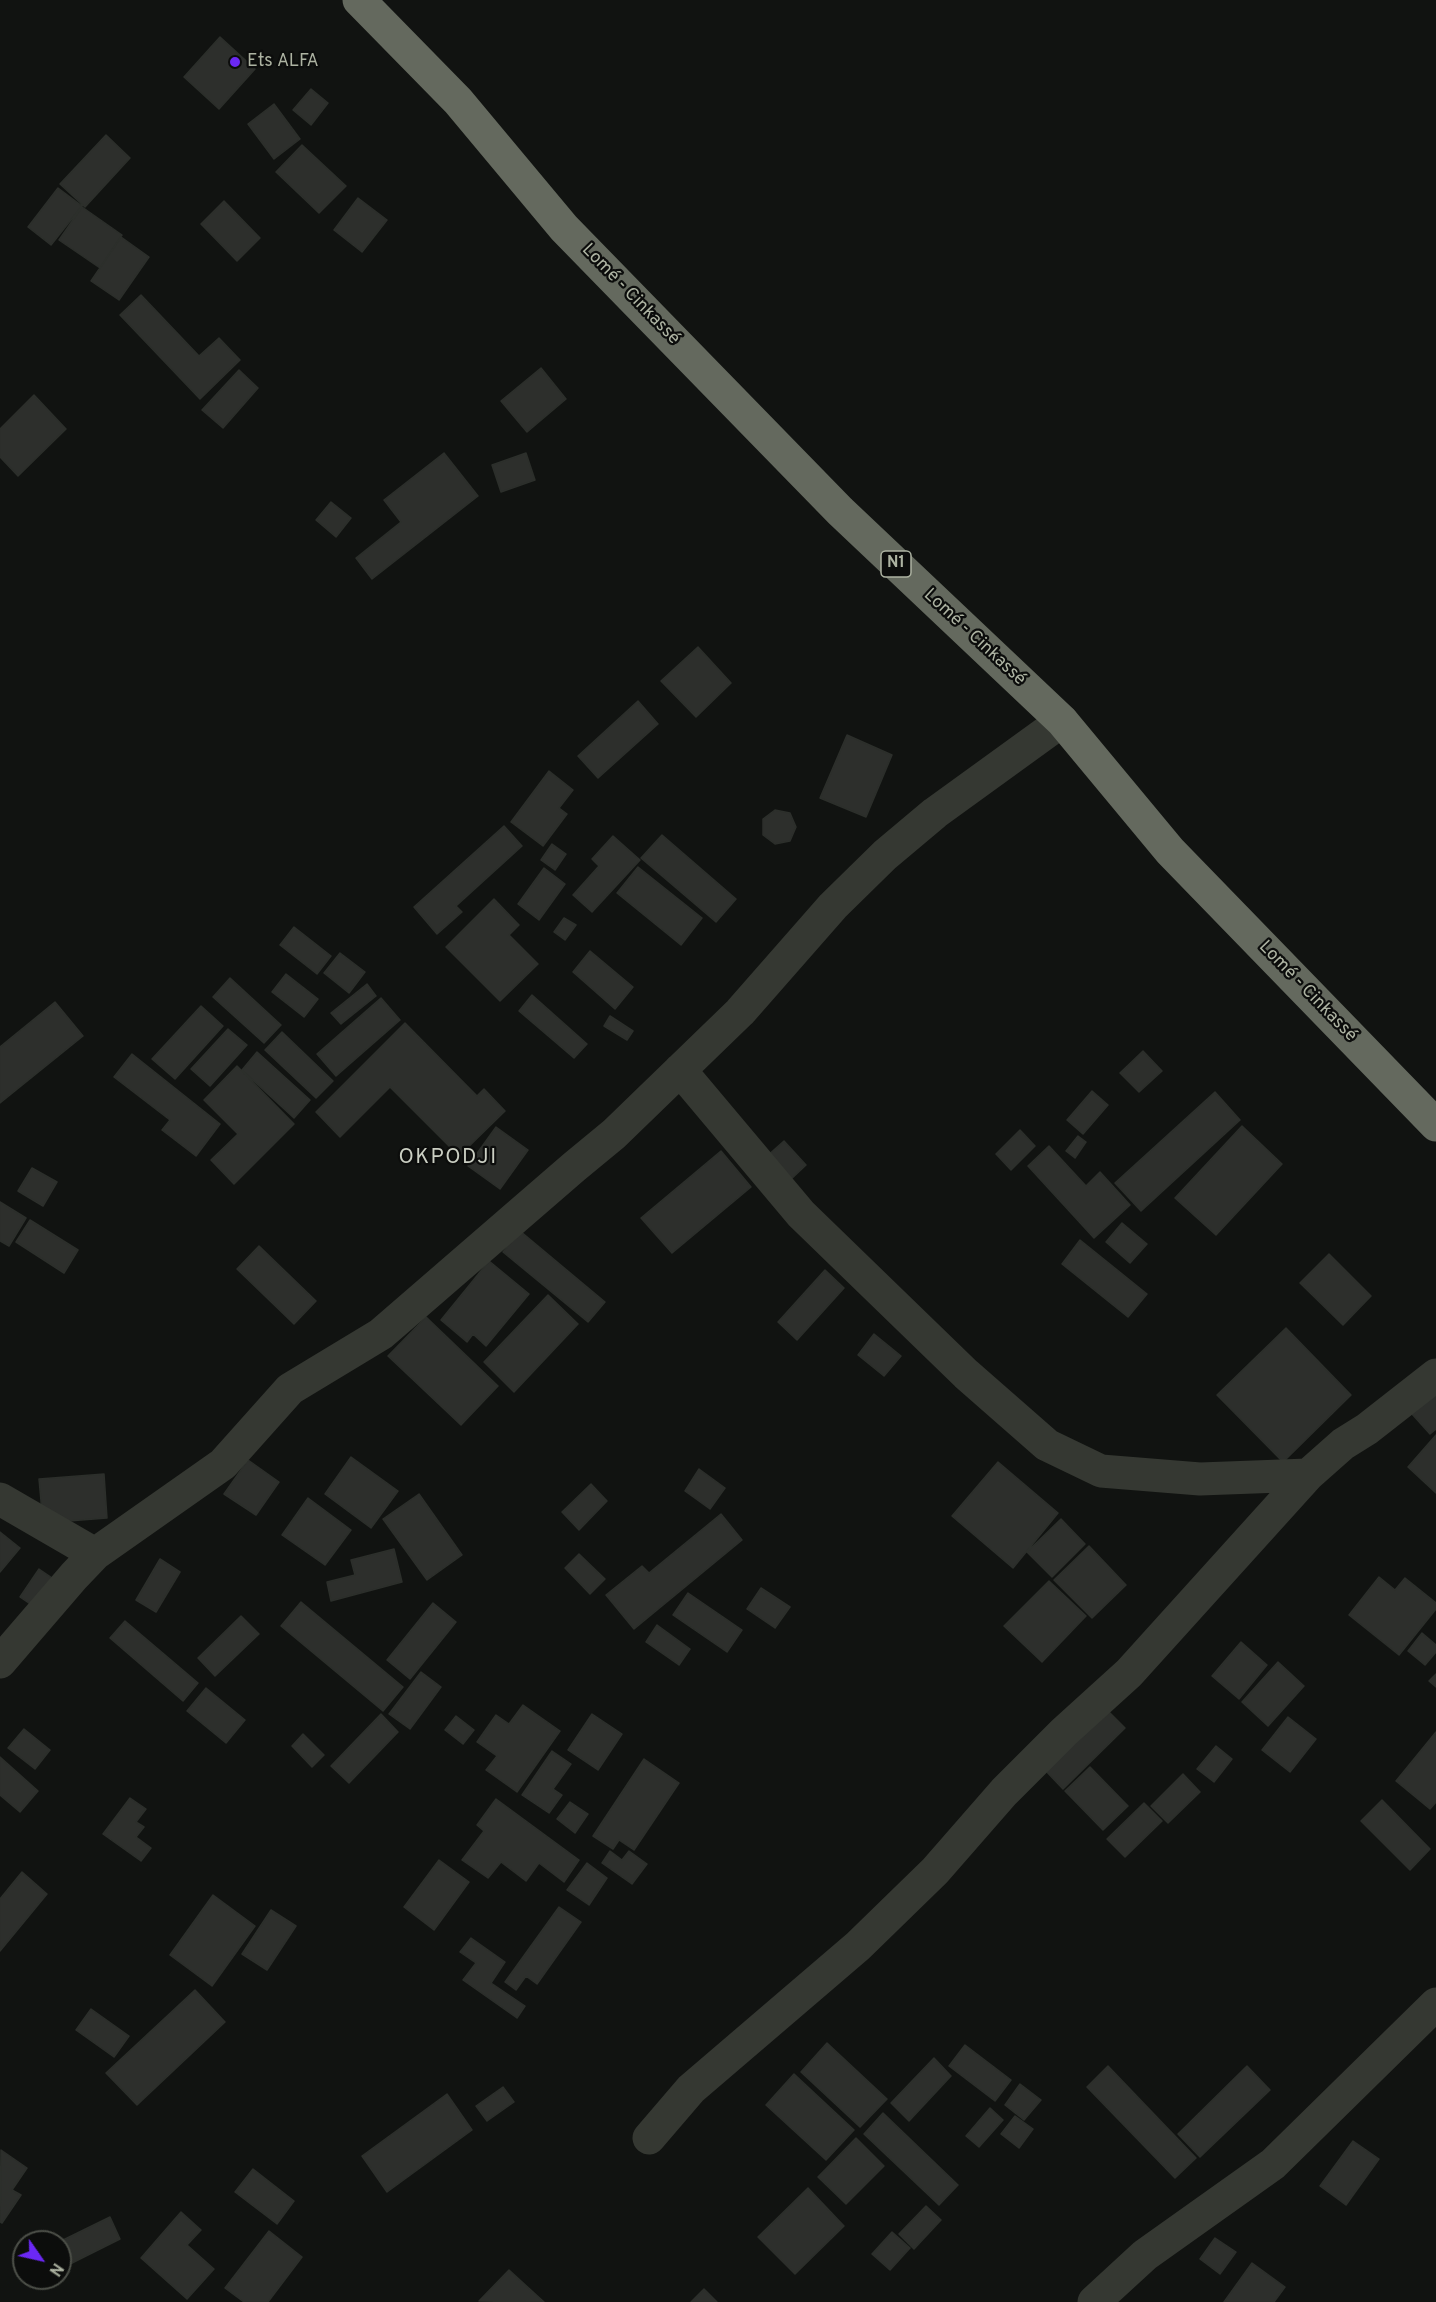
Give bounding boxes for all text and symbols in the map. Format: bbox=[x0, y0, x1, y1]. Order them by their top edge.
place label: Ets ALFA bbox=[247, 51, 319, 73]
marker: Ets ALFA bbox=[228, 55, 242, 69]
street label: Lomé - Cinkassé bbox=[576, 240, 684, 350]
road number: N1 bbox=[881, 551, 911, 577]
street label: Lomé - Cinkassé bbox=[918, 585, 1030, 691]
street label: Lomé - Cinkassé bbox=[1253, 937, 1361, 1047]
district label: OKPODJI bbox=[398, 1146, 498, 1172]
north arrow bbox=[12, 2230, 72, 2290]
text: N bbox=[44, 2259, 67, 2279]

